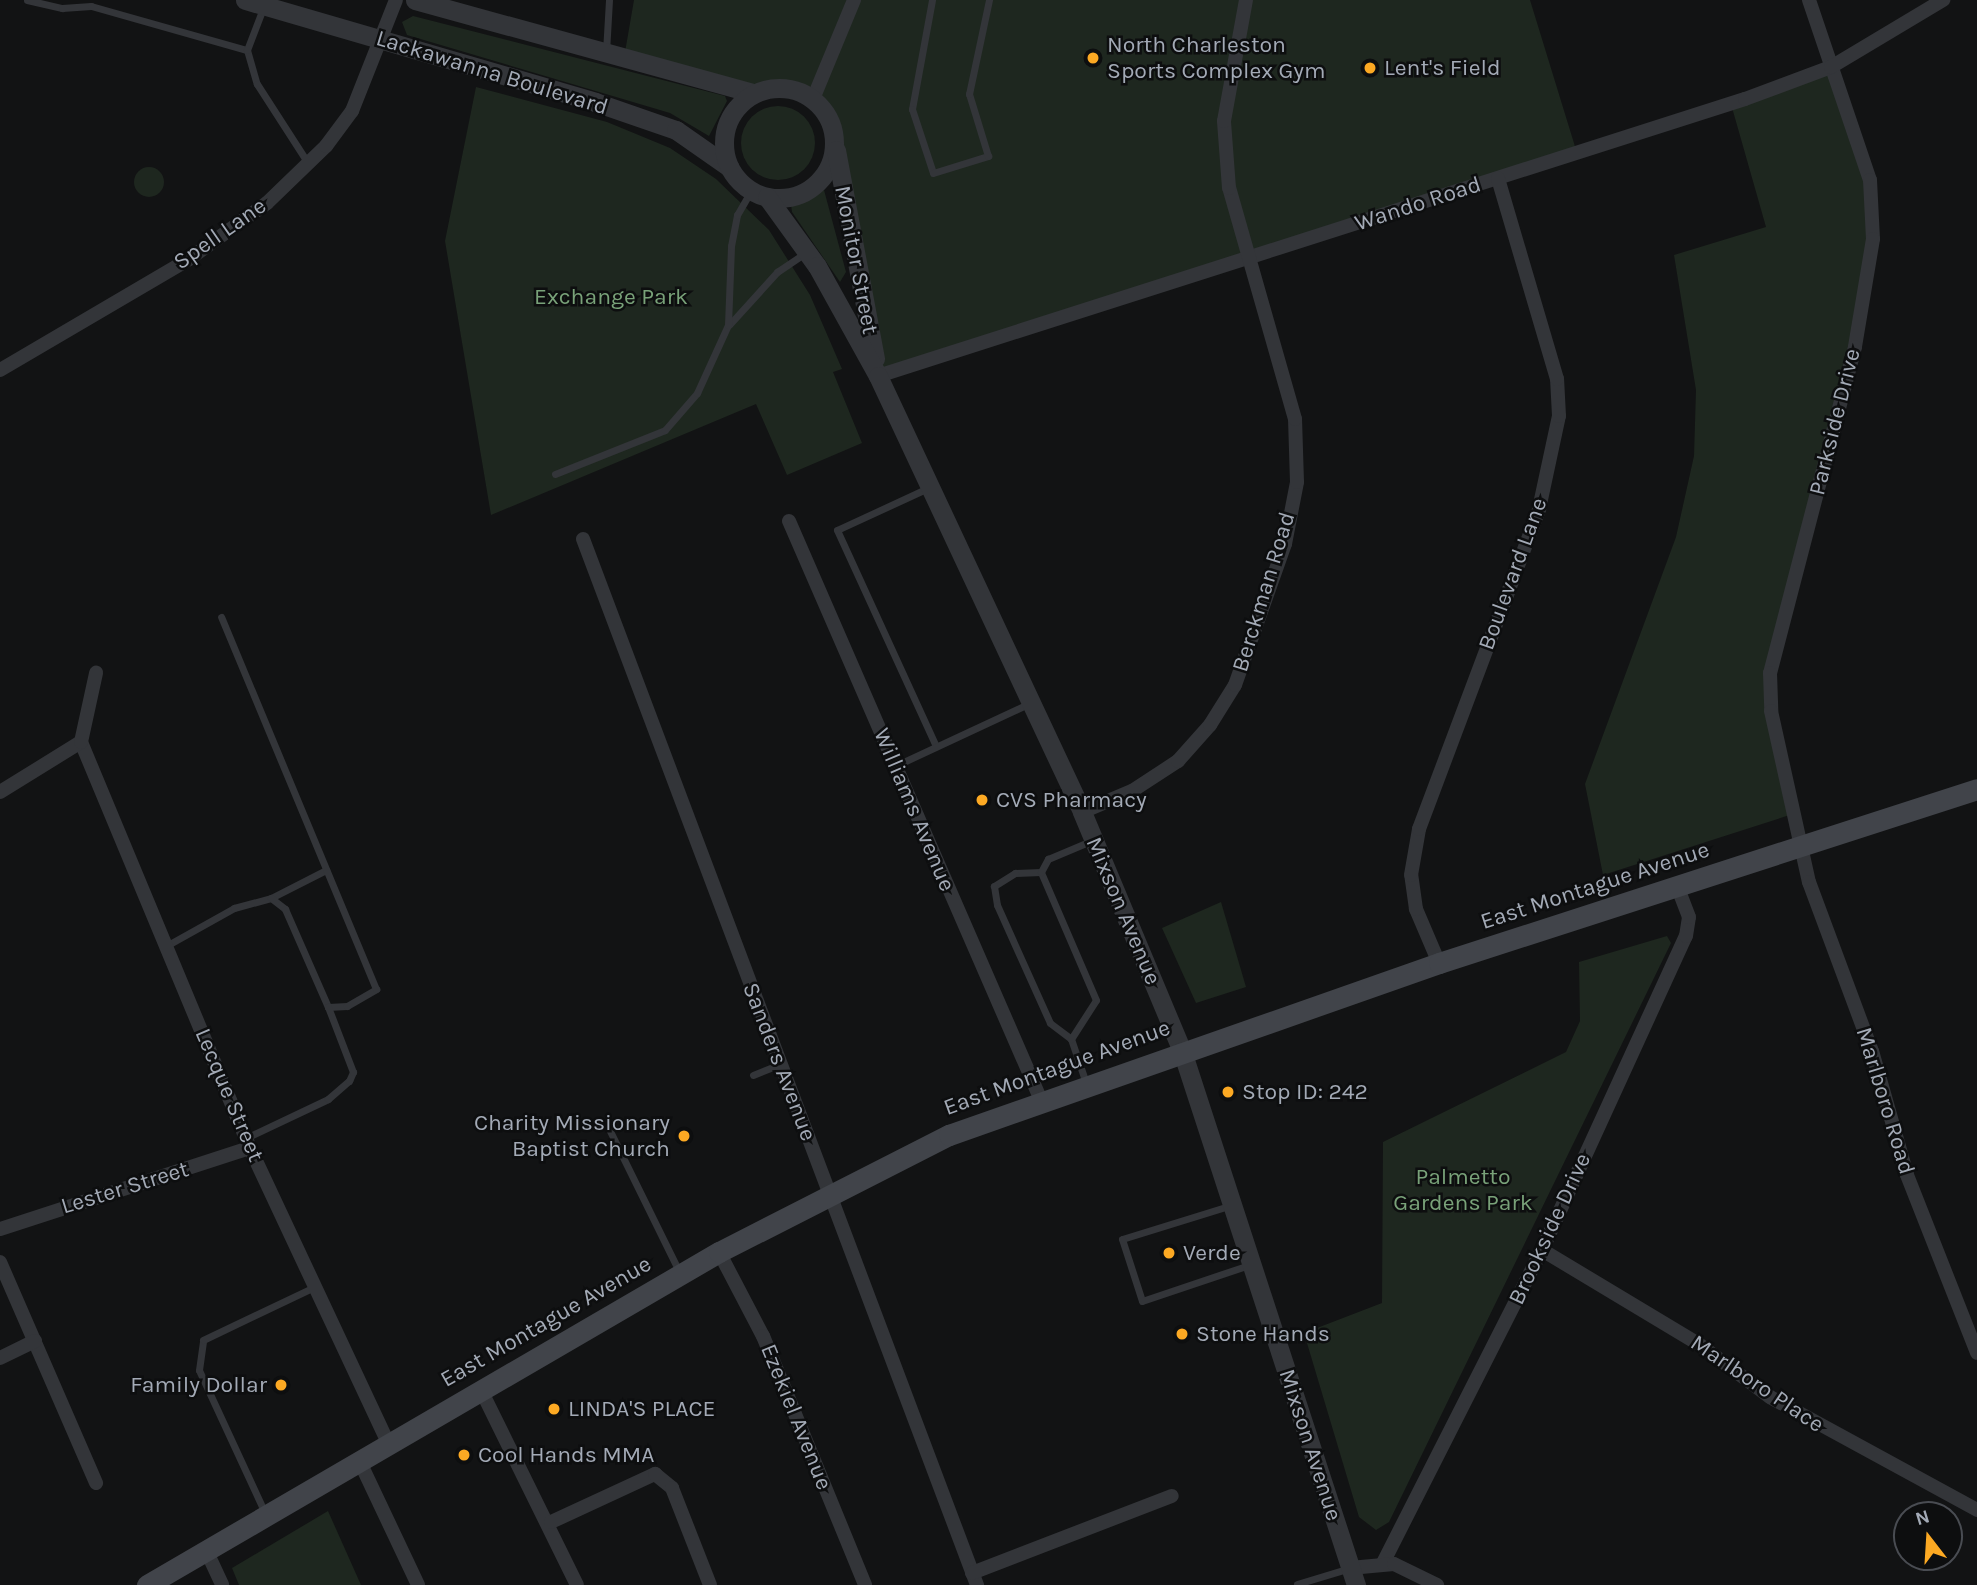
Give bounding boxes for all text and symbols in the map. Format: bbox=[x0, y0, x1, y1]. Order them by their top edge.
street label: Lackawanna Boulevard bbox=[373, 25, 611, 121]
place label: North Charleston Sports Complex Gym bbox=[1107, 31, 1326, 85]
marker: North Charleston Sports Complex Gym bbox=[1085, 50, 1101, 66]
place label: Lent's Field bbox=[1384, 54, 1501, 82]
marker: Lent's Field bbox=[1362, 60, 1378, 76]
street label: Wando Road bbox=[1351, 171, 1485, 237]
street label: Monitor Street bbox=[828, 183, 884, 337]
street label: Spell Lane bbox=[168, 192, 272, 276]
park label: Exchange Park bbox=[534, 283, 688, 311]
street label: Parkside Drive bbox=[1803, 346, 1867, 498]
street label: Boulevard Lane bbox=[1473, 494, 1553, 654]
street label: Berckman Road bbox=[1227, 509, 1301, 675]
street label: Williams Avenue bbox=[867, 724, 961, 896]
place label: CVS Pharmacy bbox=[996, 786, 1147, 814]
marker: CVS Pharmacy bbox=[974, 792, 990, 808]
street label: Mixson Avenue bbox=[1079, 833, 1167, 989]
street label: East Montague Avenue bbox=[1477, 836, 1713, 936]
street label: Sanders Avenue bbox=[736, 979, 822, 1145]
street label: East Montague Avenue bbox=[940, 1014, 1174, 1122]
street label: Lecque Street bbox=[189, 1024, 269, 1166]
street label: Marlboro Road bbox=[1850, 1024, 1920, 1178]
place label: Stop ID: 242 bbox=[1242, 1078, 1368, 1106]
marker: Stop ID: 242 bbox=[1220, 1084, 1236, 1100]
place label: Charity Missionary Baptist Church bbox=[474, 1109, 670, 1163]
marker: Charity Missionary Baptist Church bbox=[676, 1128, 692, 1144]
street label: Brookside Drive bbox=[1503, 1149, 1597, 1309]
street label: Lester Street bbox=[58, 1156, 192, 1220]
park label: Palmetto Gardens Park bbox=[1393, 1163, 1533, 1217]
place label: Verde bbox=[1183, 1239, 1241, 1267]
marker: Verde bbox=[1161, 1245, 1177, 1261]
street label: East Montague Avenue bbox=[436, 1250, 656, 1394]
place label: Stone Hands bbox=[1196, 1320, 1330, 1348]
marker: Stone Hands bbox=[1174, 1326, 1190, 1342]
street label: Marlboro Place bbox=[1685, 1329, 1829, 1439]
street label: Ezekiel Avenue bbox=[754, 1340, 838, 1494]
street label: Mixson Avenue bbox=[1272, 1366, 1348, 1524]
place label: Family Dollar bbox=[130, 1371, 267, 1399]
marker: Family Dollar bbox=[273, 1377, 289, 1393]
place label: LINDA'S PLACE bbox=[568, 1395, 716, 1423]
marker: LINDA'S PLACE bbox=[546, 1401, 562, 1417]
place label: Cool Hands MMA bbox=[478, 1441, 654, 1469]
marker: Cool Hands MMA bbox=[456, 1447, 472, 1463]
north arrow bbox=[1893, 1501, 1963, 1571]
text: N bbox=[1913, 1505, 1932, 1530]

